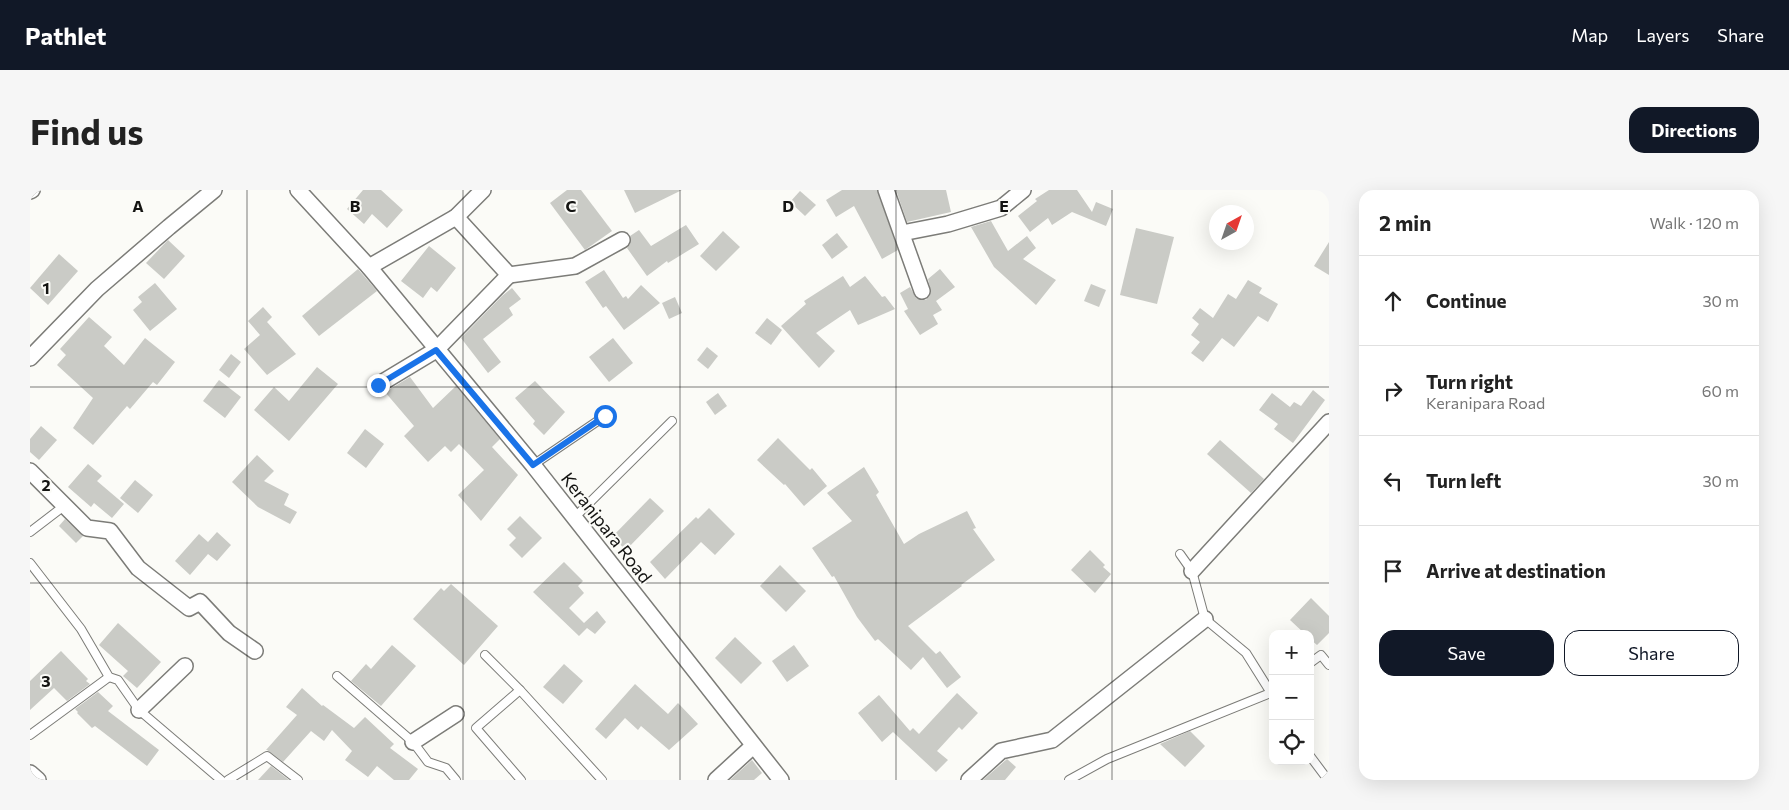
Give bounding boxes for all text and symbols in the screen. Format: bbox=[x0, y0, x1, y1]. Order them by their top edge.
text: Pathlet bbox=[25, 21, 106, 50]
text: Map bbox=[1571, 24, 1608, 46]
text: Layers bbox=[1636, 24, 1689, 46]
text: Share bbox=[1717, 24, 1764, 46]
button: Directions bbox=[1629, 107, 1759, 153]
text: Find us bbox=[30, 109, 144, 152]
text: A bbox=[132, 196, 144, 215]
text: B bbox=[350, 196, 361, 215]
text: C bbox=[566, 196, 577, 215]
text: D bbox=[782, 196, 794, 215]
text: E bbox=[999, 196, 1009, 215]
north arrow bbox=[1209, 205, 1254, 250]
text: 2 min bbox=[1379, 210, 1431, 235]
text: Walk · 120 m bbox=[1649, 213, 1739, 232]
text: 1 bbox=[42, 278, 50, 297]
icon: ahead bbox=[1379, 287, 1407, 315]
text: Continue bbox=[1426, 289, 1506, 312]
text: 30 m bbox=[1702, 291, 1739, 310]
text: Turn right bbox=[1426, 370, 1513, 393]
route end bbox=[367, 374, 390, 397]
icon: right bbox=[1379, 377, 1407, 405]
text: 60 m bbox=[1702, 381, 1739, 400]
text: Keranipara Road bbox=[1426, 393, 1545, 412]
route start bbox=[594, 405, 617, 428]
icon: left bbox=[1379, 467, 1407, 495]
street label: Keranipara Road bbox=[557, 468, 657, 587]
text: Turn left bbox=[1426, 469, 1501, 492]
text: 30 m bbox=[1702, 471, 1739, 490]
text: 2 bbox=[41, 475, 51, 494]
icon: arrive bbox=[1379, 557, 1407, 585]
text: Arrive at destination bbox=[1426, 559, 1606, 582]
map controls bbox=[1269, 630, 1314, 765]
button: + bbox=[1269, 630, 1314, 675]
button: Save bbox=[1379, 630, 1554, 676]
button: Share bbox=[1564, 630, 1739, 676]
text: 3 bbox=[41, 671, 51, 690]
button: − bbox=[1269, 675, 1314, 720]
button: locate bbox=[1269, 720, 1314, 765]

